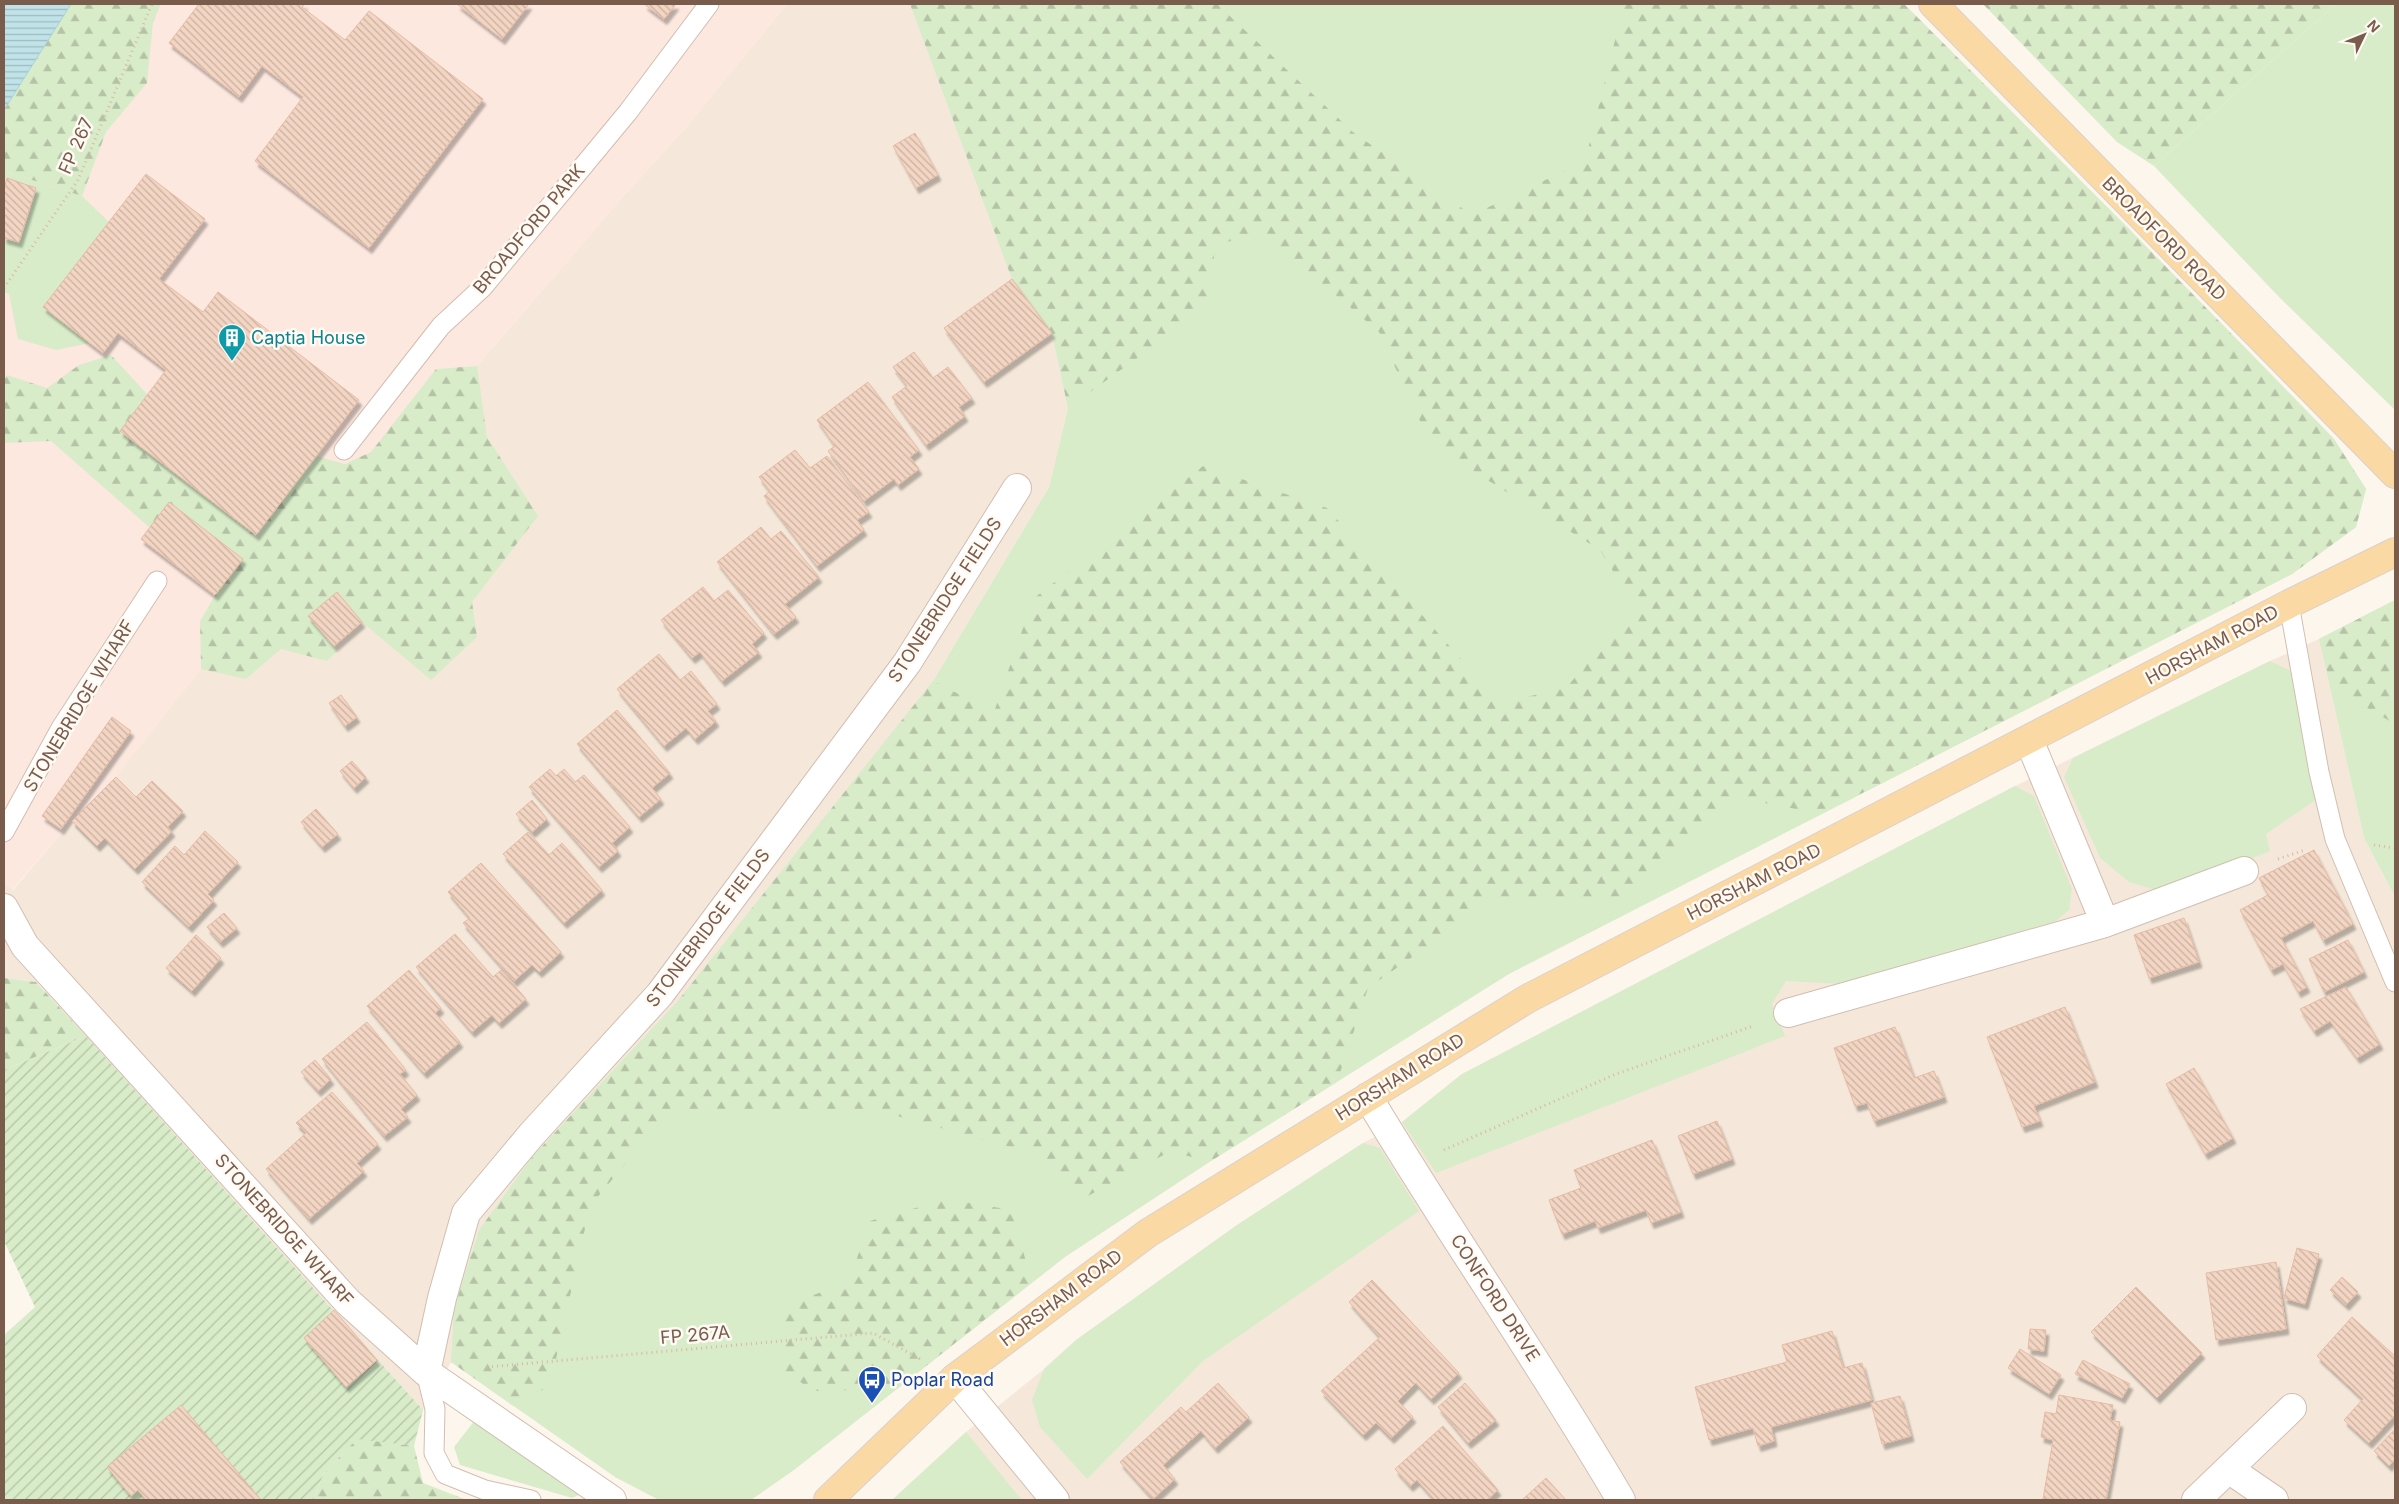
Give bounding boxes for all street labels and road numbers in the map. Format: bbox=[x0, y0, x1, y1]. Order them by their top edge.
street label: FP 267 bbox=[54, 114, 97, 177]
street label: BROADFORD PARK bbox=[468, 160, 589, 298]
street label: BROADFORD ROAD bbox=[2098, 172, 2231, 305]
street label: STONEBRIDGE FIELDS bbox=[883, 513, 1006, 686]
street label: HORSHAM ROAD bbox=[2142, 601, 2282, 688]
street label: STONEBRIDGE WHARF bbox=[19, 616, 138, 796]
street label: HORSHAM ROAD bbox=[1683, 839, 1824, 924]
street label: STONEBRIDGE FIELDS bbox=[641, 845, 774, 1011]
street label: HORSHAM ROAD bbox=[1332, 1029, 1468, 1125]
street label: STONEBRIDGE WHARF bbox=[211, 1149, 358, 1310]
street label: CONFORD DRIVE bbox=[1447, 1230, 1544, 1365]
street label: HORSHAM ROAD bbox=[995, 1245, 1126, 1350]
street label: FP 267A bbox=[659, 1321, 731, 1348]

